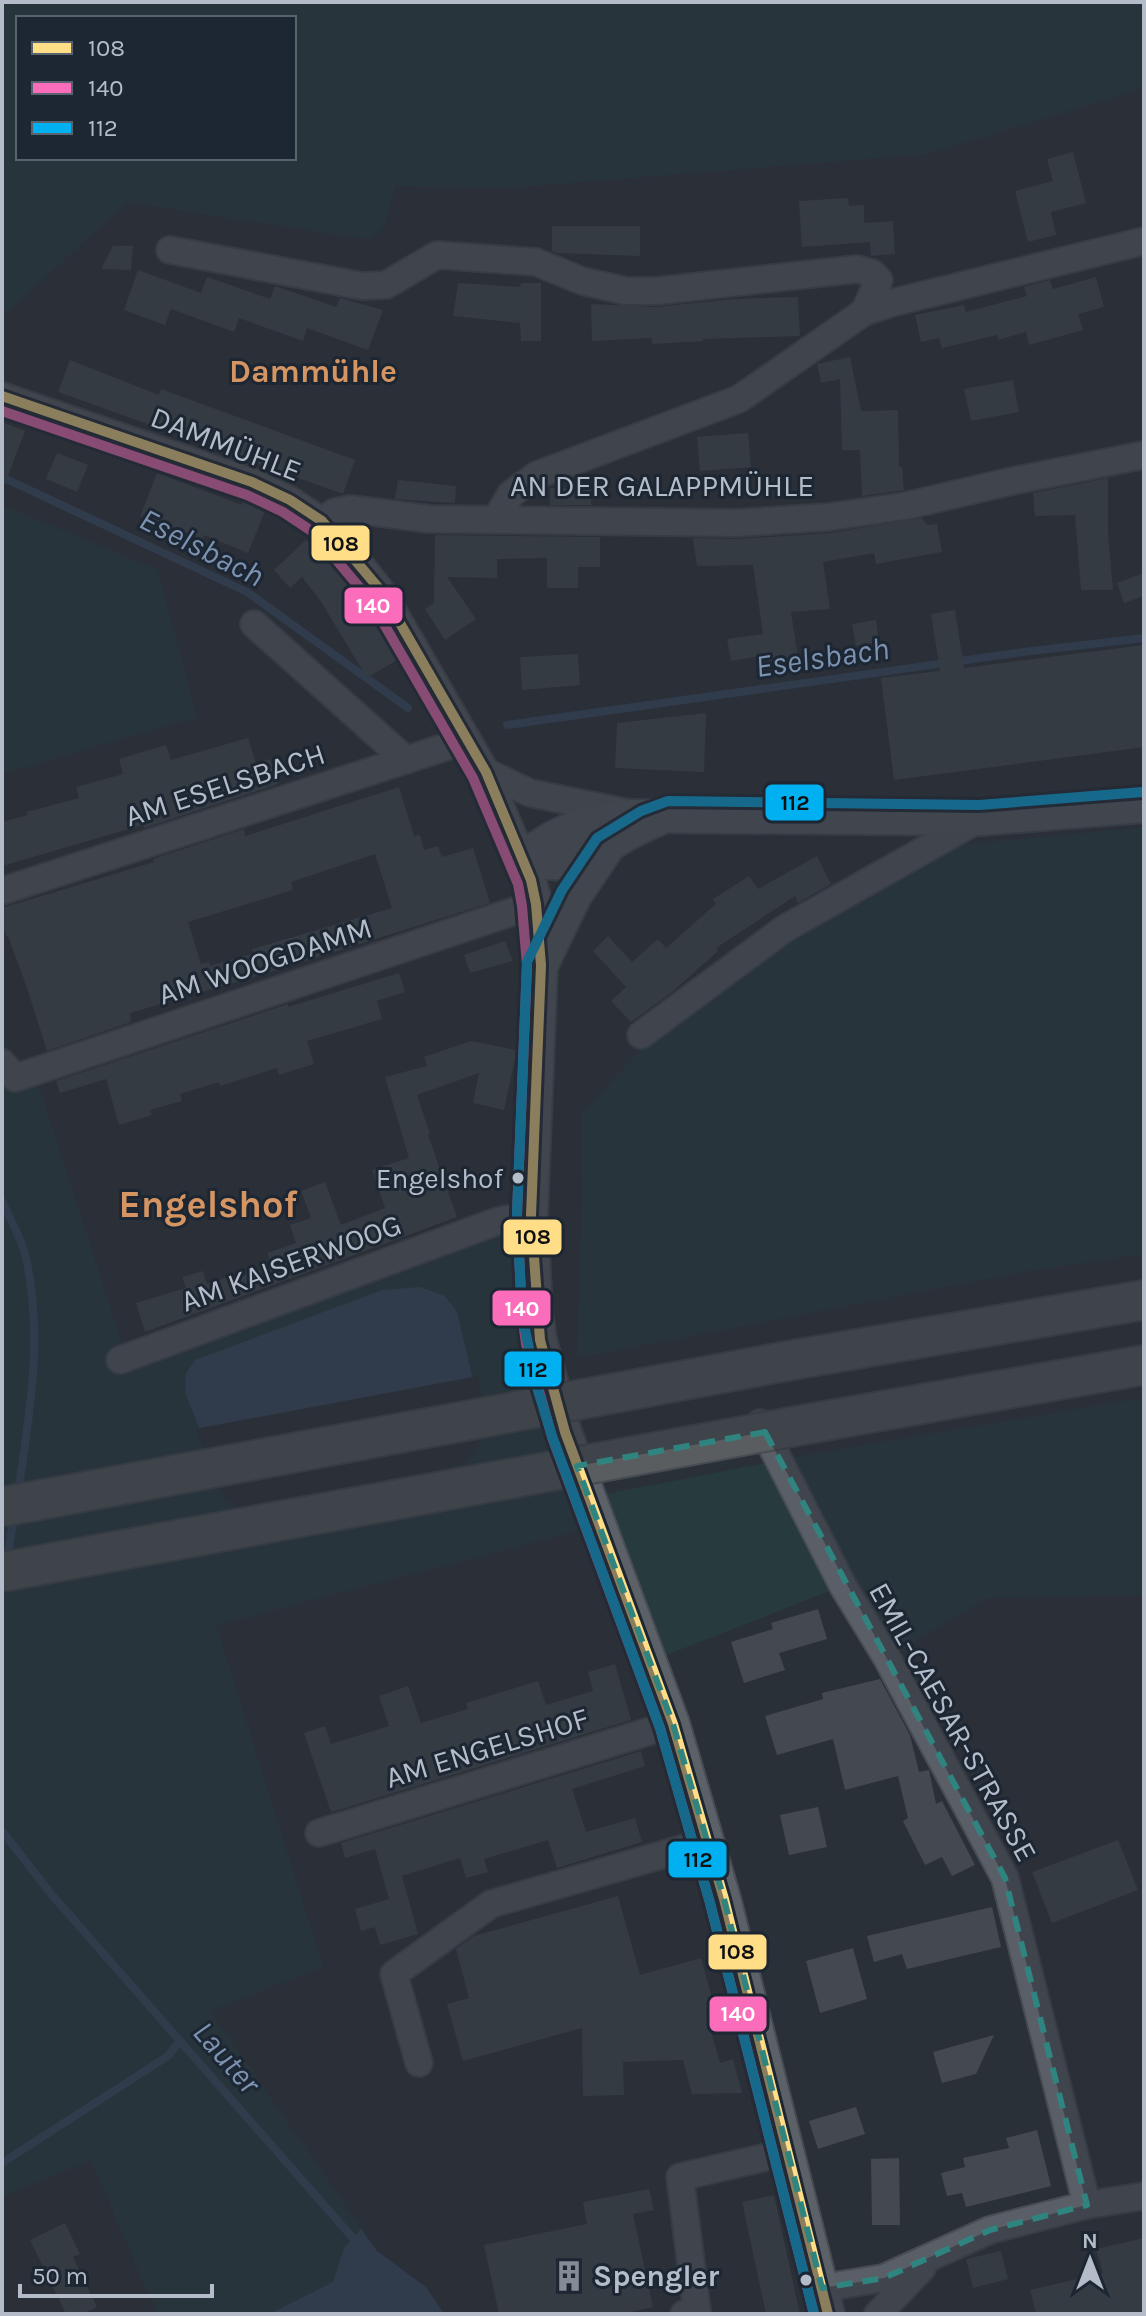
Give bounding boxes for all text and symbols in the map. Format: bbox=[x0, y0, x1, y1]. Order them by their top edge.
legend bbox=[16, 16, 296, 160]
text: 108 bbox=[88, 34, 125, 62]
text: 140 bbox=[88, 74, 124, 102]
text: 112 bbox=[88, 114, 118, 142]
district label: Dammühle bbox=[229, 353, 397, 390]
street label: DAMMÜHLE bbox=[146, 399, 306, 489]
street label: AN DER GALAPPMÜHLE bbox=[510, 468, 814, 504]
water label: Eselsbach bbox=[133, 500, 270, 594]
line badge: 108 bbox=[310, 524, 371, 562]
text: 108 bbox=[323, 531, 359, 557]
line badge: 140 bbox=[343, 586, 404, 625]
text: 140 bbox=[356, 593, 390, 619]
water label: Eselsbach bbox=[753, 630, 891, 685]
street label: AM ESELSBACH bbox=[120, 736, 330, 834]
line badge: 112 bbox=[764, 783, 825, 822]
text: 112 bbox=[781, 790, 810, 816]
street label: AM WOOGDAMM bbox=[154, 910, 376, 1012]
place label: Engelshof bbox=[376, 1162, 503, 1195]
marker: Engelshof bbox=[510, 1170, 526, 1186]
district label: Engelshof bbox=[119, 1182, 299, 1227]
street label: AM KAISERWOOG bbox=[176, 1206, 406, 1320]
line badge: 108 bbox=[502, 1218, 563, 1256]
text: 108 bbox=[515, 1224, 551, 1250]
line badge: 140 bbox=[491, 1289, 552, 1327]
text: 140 bbox=[505, 1296, 539, 1322]
line badge: 112 bbox=[503, 1350, 563, 1388]
text: 112 bbox=[519, 1357, 548, 1383]
street label: EMIL-CAESAR-STRASSE bbox=[861, 1576, 1045, 1868]
street label: AM ENGELSHOF bbox=[381, 1700, 593, 1796]
line badge: 112 bbox=[667, 1840, 728, 1879]
text: 112 bbox=[684, 1847, 713, 1873]
line badge: 108 bbox=[707, 1933, 768, 1971]
text: 108 bbox=[719, 1939, 755, 1965]
line badge: 140 bbox=[708, 1995, 768, 2033]
text: 140 bbox=[721, 2001, 755, 2027]
water label: Lauter bbox=[185, 2014, 269, 2102]
north arrow bbox=[1050, 2220, 1130, 2300]
text: N bbox=[1082, 2228, 1098, 2254]
scale bar bbox=[20, 2248, 212, 2298]
place label: Spengler bbox=[593, 2258, 720, 2294]
building icon: Spengler bbox=[552, 2259, 586, 2293]
text: 50 m bbox=[32, 2262, 88, 2290]
unlabelled marker bbox=[798, 2272, 814, 2288]

